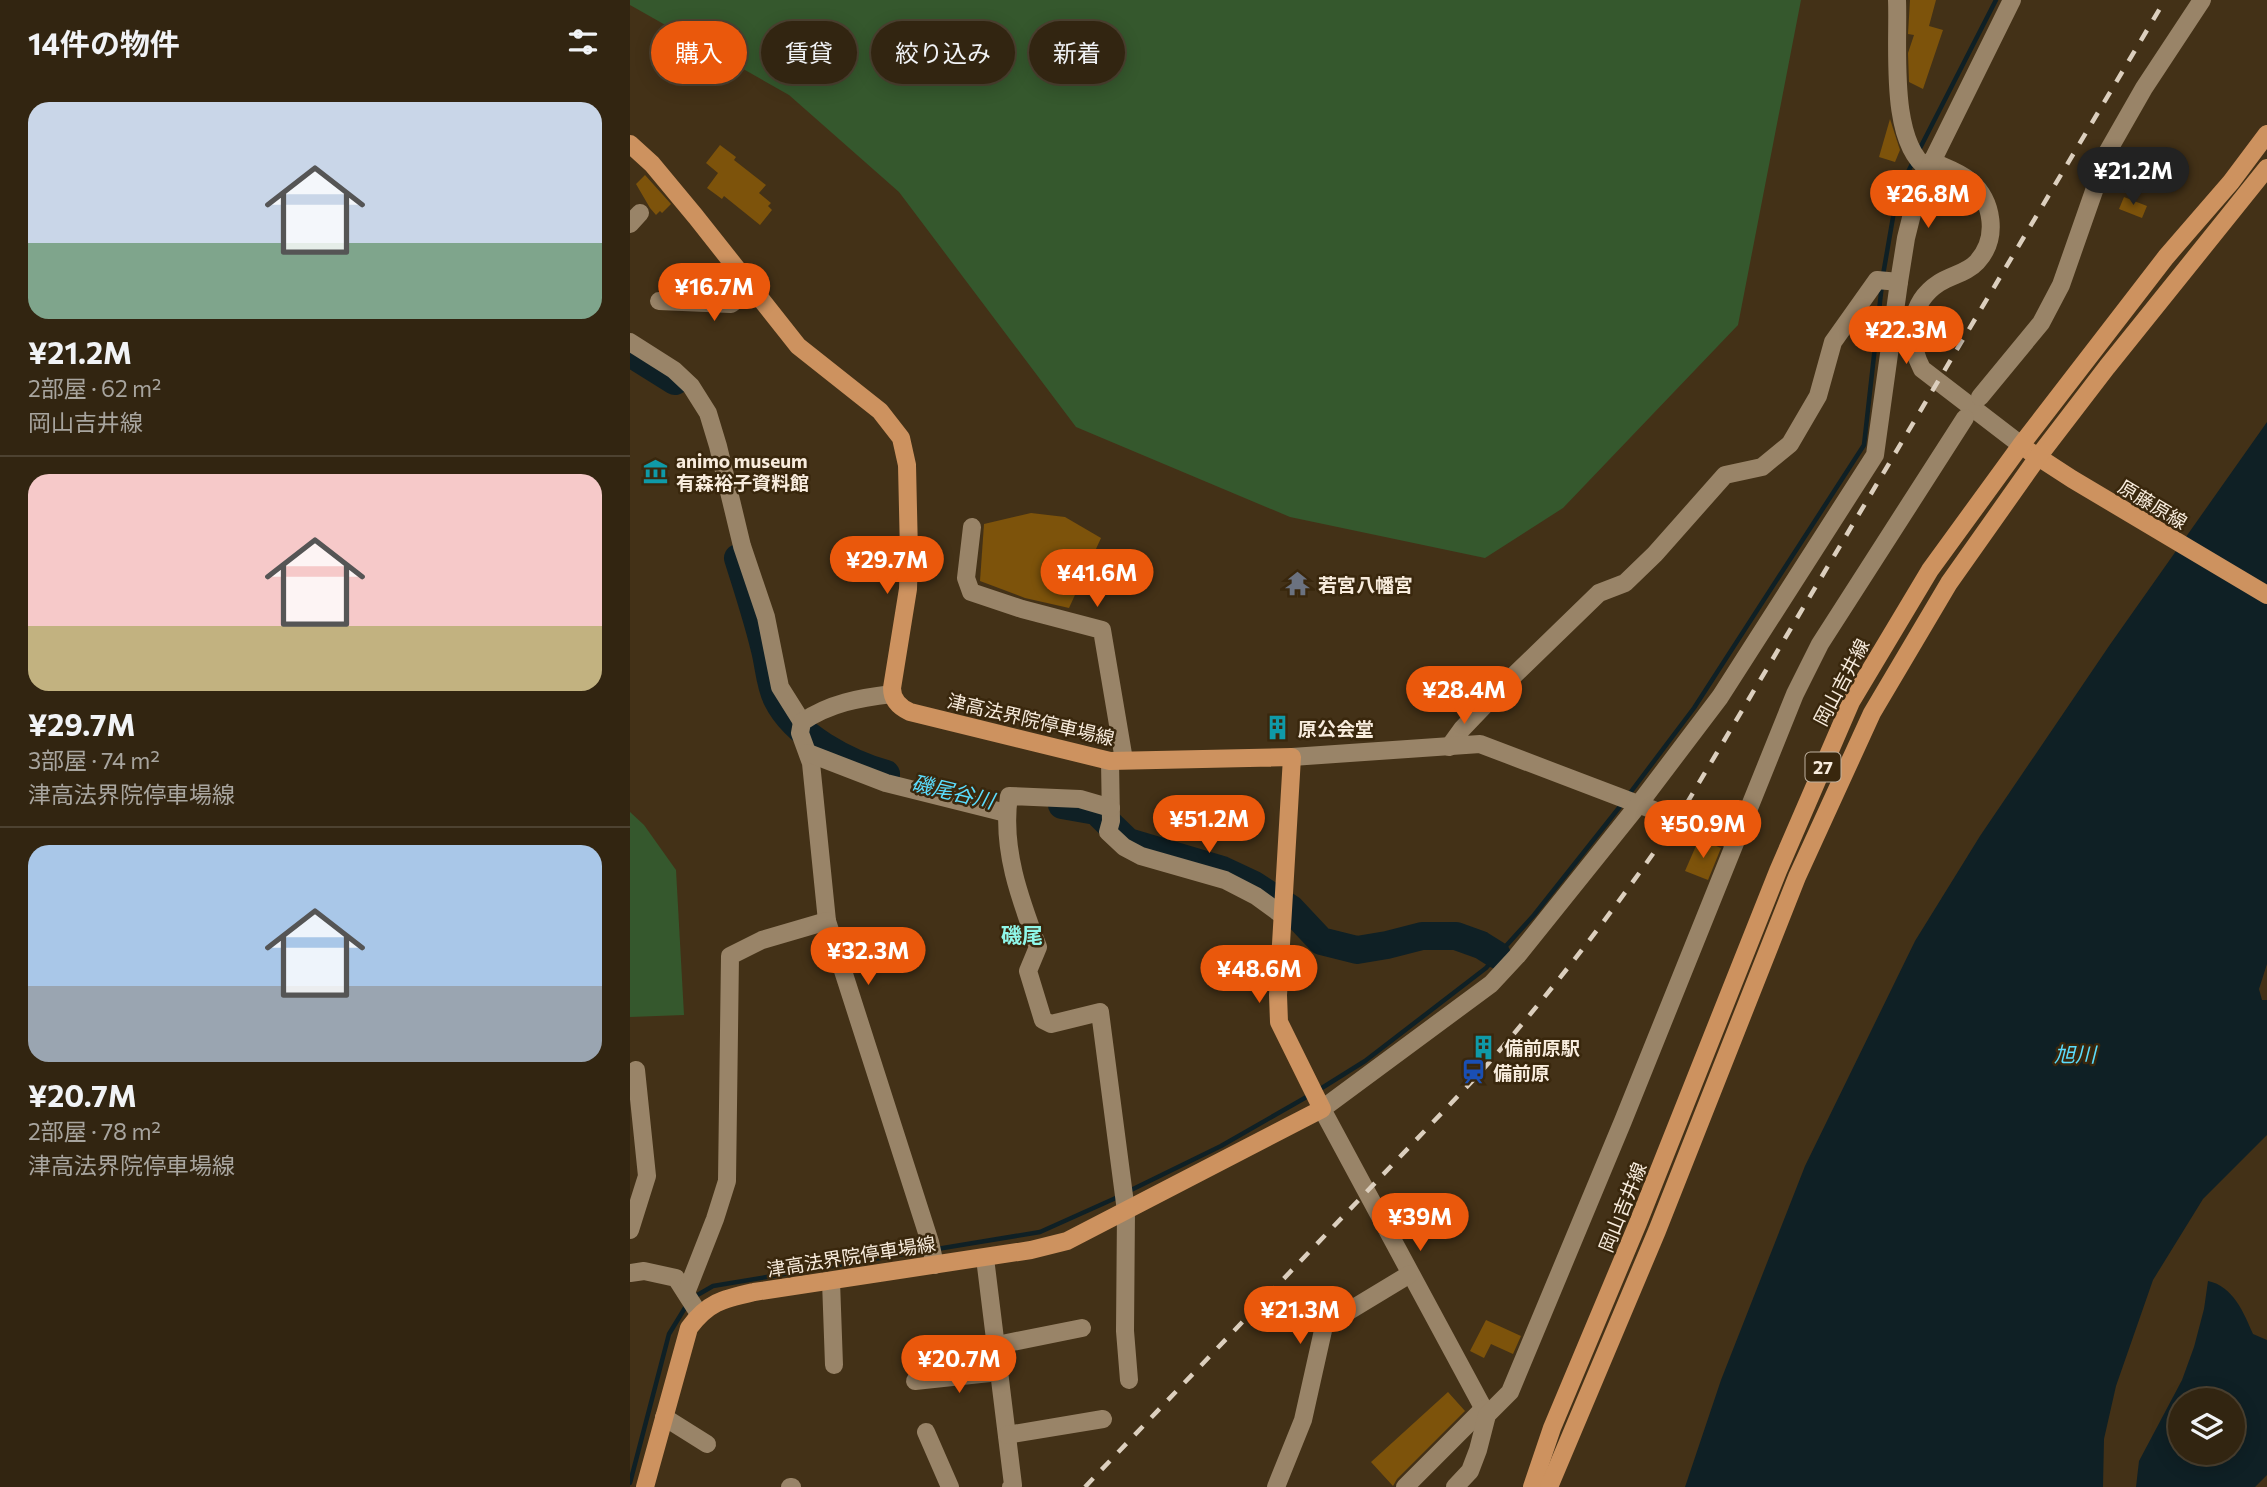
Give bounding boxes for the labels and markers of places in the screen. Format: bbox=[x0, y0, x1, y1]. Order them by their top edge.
pin: ¥21.2M bbox=[2076, 148, 2190, 207]
pin: ¥26.8M bbox=[1871, 170, 1985, 230]
pin: ¥16.7M bbox=[657, 264, 771, 323]
pin: ¥22.3M bbox=[1849, 306, 1963, 366]
place label: animo museum 有森裕子資料館 bbox=[676, 449, 809, 494]
museum icon: animo museum 有森裕子資料館 bbox=[642, 457, 670, 485]
pin: ¥29.7M bbox=[830, 536, 944, 596]
pin: ¥41.6M bbox=[1040, 550, 1154, 609]
temple icon: 若宮八幡宮 bbox=[1284, 570, 1312, 598]
place label: 若宮八幡宮 bbox=[1318, 573, 1413, 596]
pin: ¥28.4M bbox=[1407, 666, 1521, 726]
building icon: 原公会堂 bbox=[1264, 714, 1292, 742]
place label: 原公会堂 bbox=[1298, 717, 1374, 740]
pin: ¥51.2M bbox=[1152, 796, 1266, 855]
pin: ¥50.9M bbox=[1646, 800, 1760, 860]
pin: ¥32.3M bbox=[811, 928, 925, 987]
pin: ¥48.6M bbox=[1202, 946, 1316, 1005]
building icon: 備前原駅 bbox=[1470, 1033, 1498, 1061]
place label: 備前原駅 bbox=[1504, 1036, 1580, 1059]
station icon: 備前原 bbox=[1459, 1058, 1487, 1086]
place label: 備前原 bbox=[1493, 1061, 1550, 1084]
pin: ¥39M bbox=[1379, 1194, 1461, 1253]
pin: ¥21.3M bbox=[1243, 1286, 1357, 1346]
pin: ¥20.7M bbox=[902, 1336, 1016, 1395]

